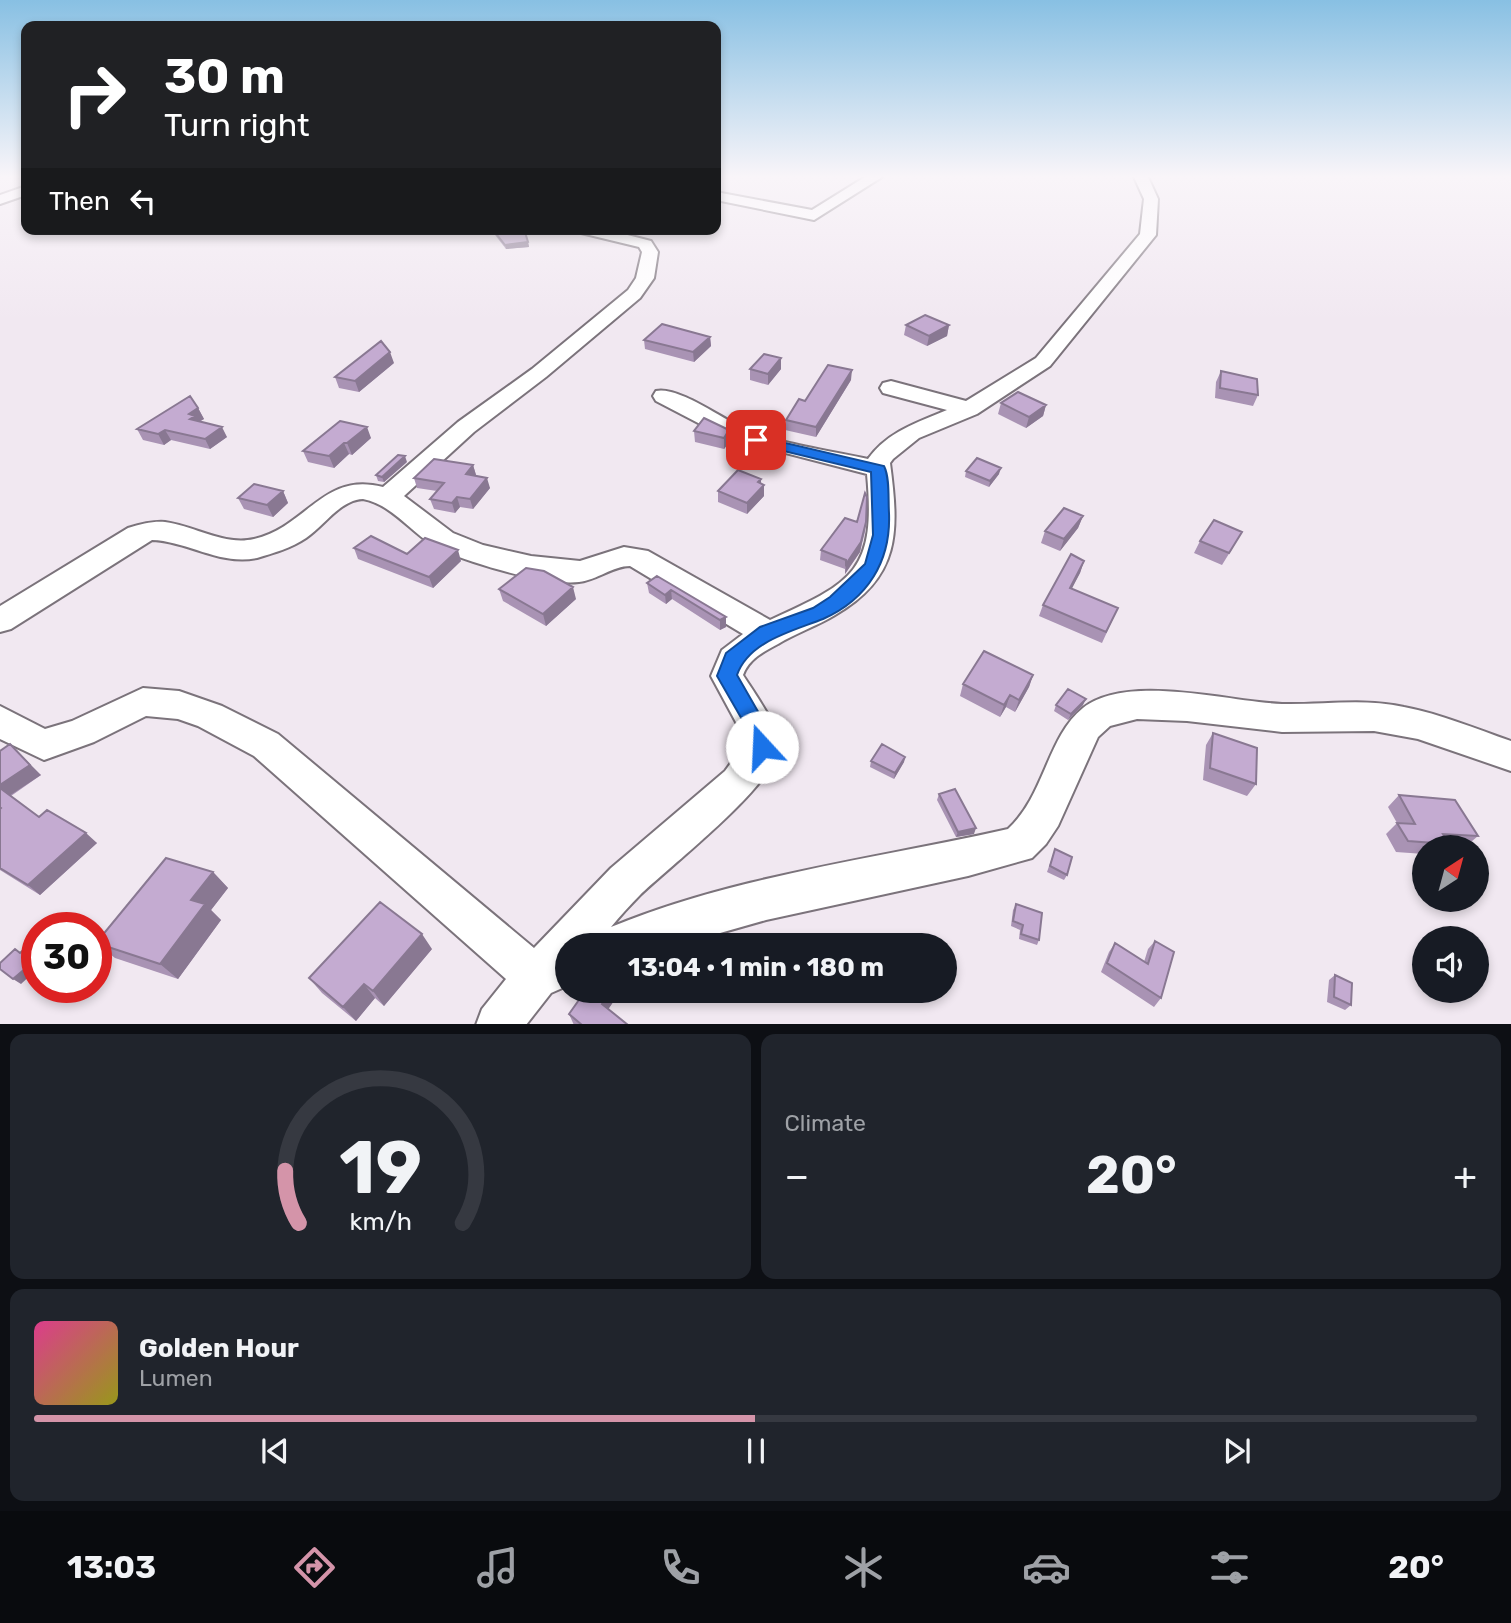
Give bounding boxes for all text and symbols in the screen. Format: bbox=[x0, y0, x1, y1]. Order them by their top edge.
text: 30 m bbox=[164, 47, 285, 105]
icon: right bbox=[49, 49, 140, 140]
text: Turn right bbox=[164, 106, 309, 144]
icon: left bbox=[124, 182, 162, 220]
text: Then bbox=[49, 186, 110, 217]
pin bbox=[726, 410, 786, 470]
icon: arrive bbox=[737, 421, 775, 459]
position arrow bbox=[725, 710, 799, 784]
north arrow bbox=[1412, 835, 1489, 912]
map controls bbox=[1412, 835, 1489, 1003]
speed limit sign: 30 bbox=[21, 912, 112, 1003]
button: sound bbox=[1412, 926, 1489, 1003]
text: 13:04 · 1 min · 180 m bbox=[628, 952, 884, 983]
text: Climate bbox=[785, 1109, 866, 1137]
text: 19 bbox=[339, 1125, 422, 1211]
text: 20° bbox=[1086, 1144, 1177, 1206]
text: − bbox=[785, 1153, 809, 1199]
text: + bbox=[1453, 1153, 1477, 1199]
text: km/h bbox=[349, 1206, 411, 1235]
text: Golden Hour bbox=[139, 1333, 299, 1364]
text: Lumen bbox=[139, 1364, 213, 1392]
icon: previous bbox=[256, 1432, 294, 1470]
icon: pause bbox=[737, 1432, 775, 1470]
icon: next bbox=[1218, 1432, 1256, 1470]
icon: directions bbox=[290, 1543, 339, 1592]
icon: music bbox=[473, 1543, 522, 1592]
icon: phone bbox=[656, 1543, 705, 1592]
icon: climate bbox=[839, 1543, 888, 1592]
icon: car bbox=[1022, 1543, 1071, 1592]
icon: filters bbox=[1205, 1543, 1254, 1592]
text: 13:03 bbox=[67, 1548, 156, 1586]
text: 20° bbox=[1388, 1548, 1444, 1586]

